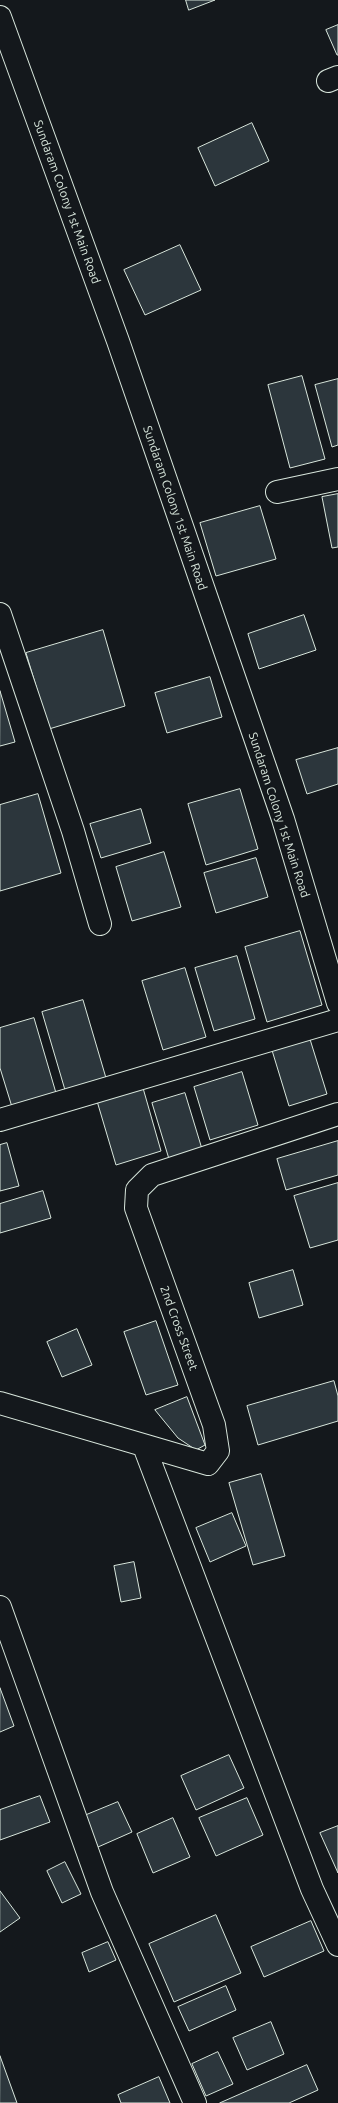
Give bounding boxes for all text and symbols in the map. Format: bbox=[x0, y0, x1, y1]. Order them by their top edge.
street label: Sundaram Colony 1st Main Road bbox=[31, 118, 103, 286]
street label: Sundaram Colony 1st Main Road bbox=[140, 424, 210, 592]
street label: Sundaram Colony 1st Main Road bbox=[245, 731, 313, 899]
street label: 2nd Cross Street bbox=[157, 1284, 201, 1372]

